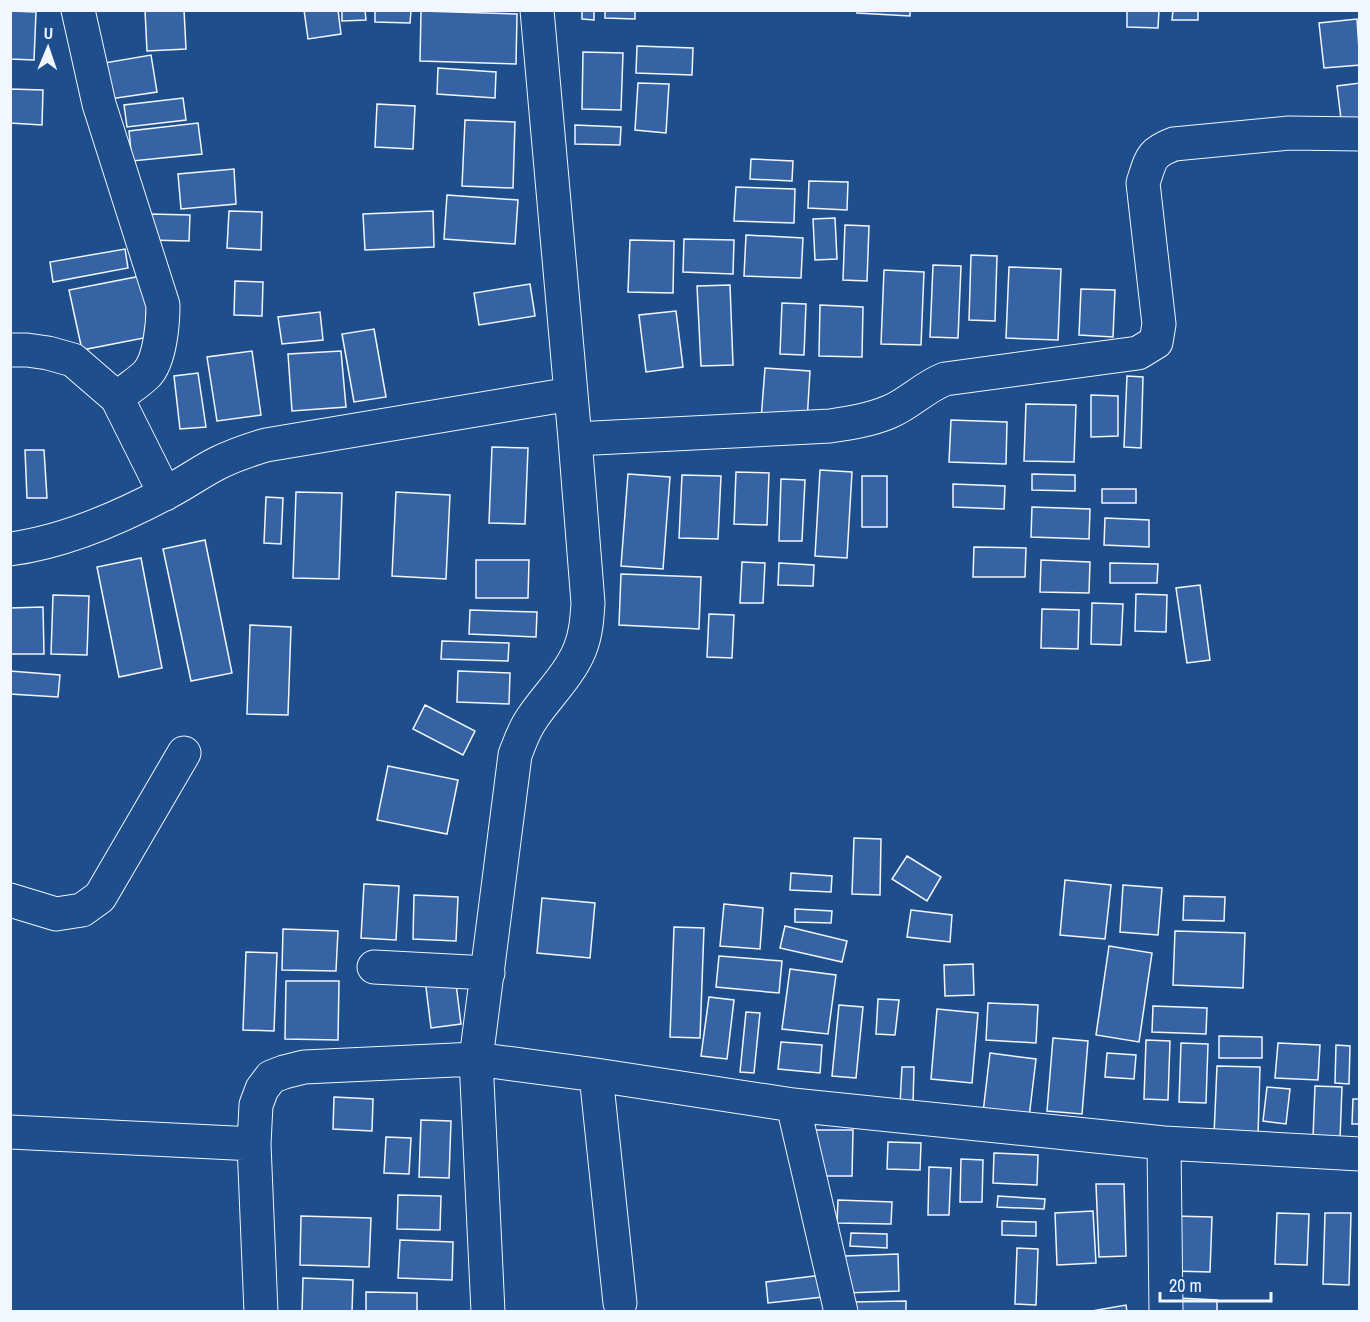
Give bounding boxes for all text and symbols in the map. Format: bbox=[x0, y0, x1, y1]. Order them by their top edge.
north arrow bbox=[18, 18, 78, 78]
text: U bbox=[43, 22, 54, 44]
scale bar bbox=[1160, 1265, 1271, 1303]
text: 20 m bbox=[1169, 1273, 1202, 1298]

